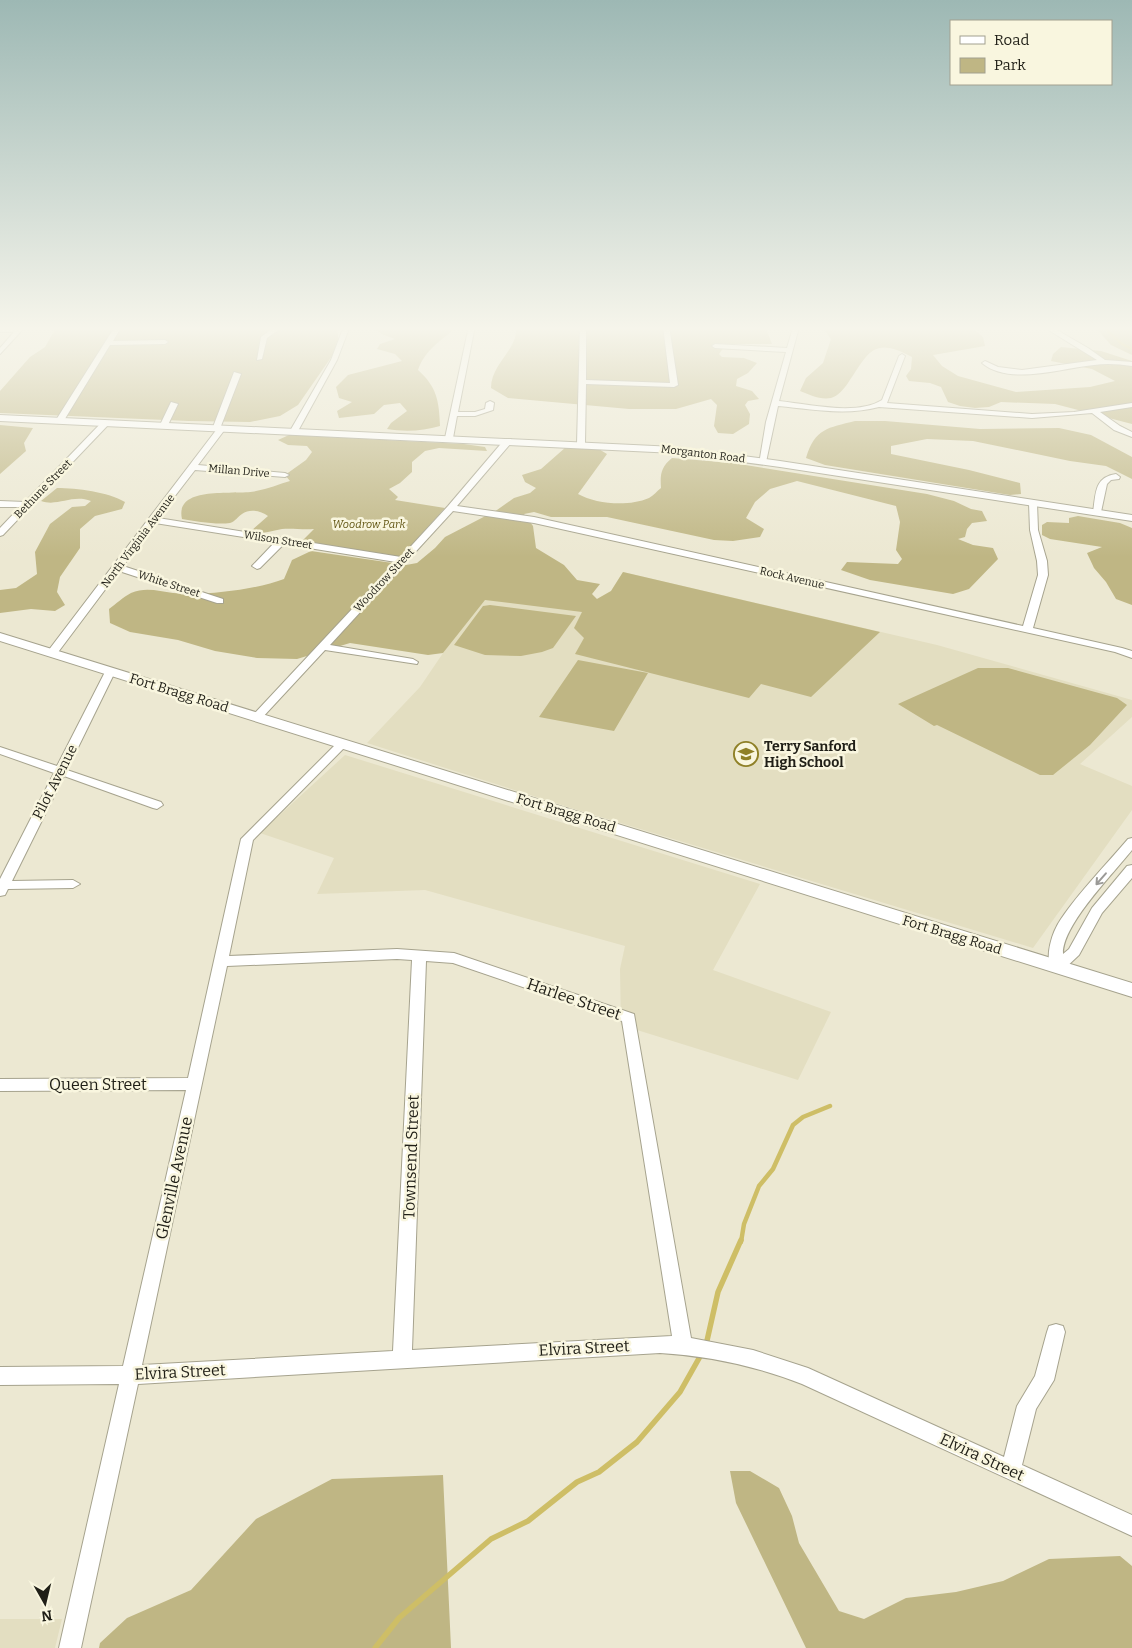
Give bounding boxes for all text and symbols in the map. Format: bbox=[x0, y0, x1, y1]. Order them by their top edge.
legend bbox=[950, 20, 1112, 85]
text: Road bbox=[994, 31, 1029, 49]
text: Park bbox=[994, 56, 1026, 74]
street label: Morganton Road bbox=[660, 442, 746, 466]
street label: Bethune Street bbox=[12, 457, 74, 521]
street label: Millan Drive bbox=[208, 462, 270, 480]
street label: North Virginia Avenue bbox=[99, 492, 177, 590]
park label: Woodrow Park bbox=[333, 518, 406, 531]
street label: Wilson Street bbox=[243, 528, 313, 552]
street label: Woodrow Street bbox=[351, 545, 417, 615]
street label: Rock Avenue bbox=[758, 564, 826, 592]
street label: White Street bbox=[136, 568, 202, 600]
street label: Fort Bragg Road bbox=[127, 670, 231, 716]
place label: Terry Sanford High School bbox=[764, 738, 857, 771]
school or university icon: Terry Sanford High School bbox=[733, 741, 759, 767]
street label: Pilot Avenue bbox=[29, 742, 81, 822]
street label: Fort Bragg Road bbox=[514, 790, 618, 836]
one-way arrow bbox=[1095, 873, 1106, 886]
street label: Fort Bragg Road bbox=[900, 912, 1004, 958]
street label: Harlee Street bbox=[524, 974, 624, 1024]
street label: Queen Street bbox=[49, 1075, 147, 1094]
street label: Townsend Street bbox=[399, 1094, 423, 1220]
street label: Glenville Avenue bbox=[152, 1115, 196, 1241]
street label: Elvira Street bbox=[538, 1336, 630, 1360]
street label: Elvira Street bbox=[134, 1360, 226, 1384]
street label: Elvira Street bbox=[937, 1429, 1027, 1485]
north arrow bbox=[20, 1578, 70, 1628]
text: N bbox=[40, 1606, 53, 1625]

